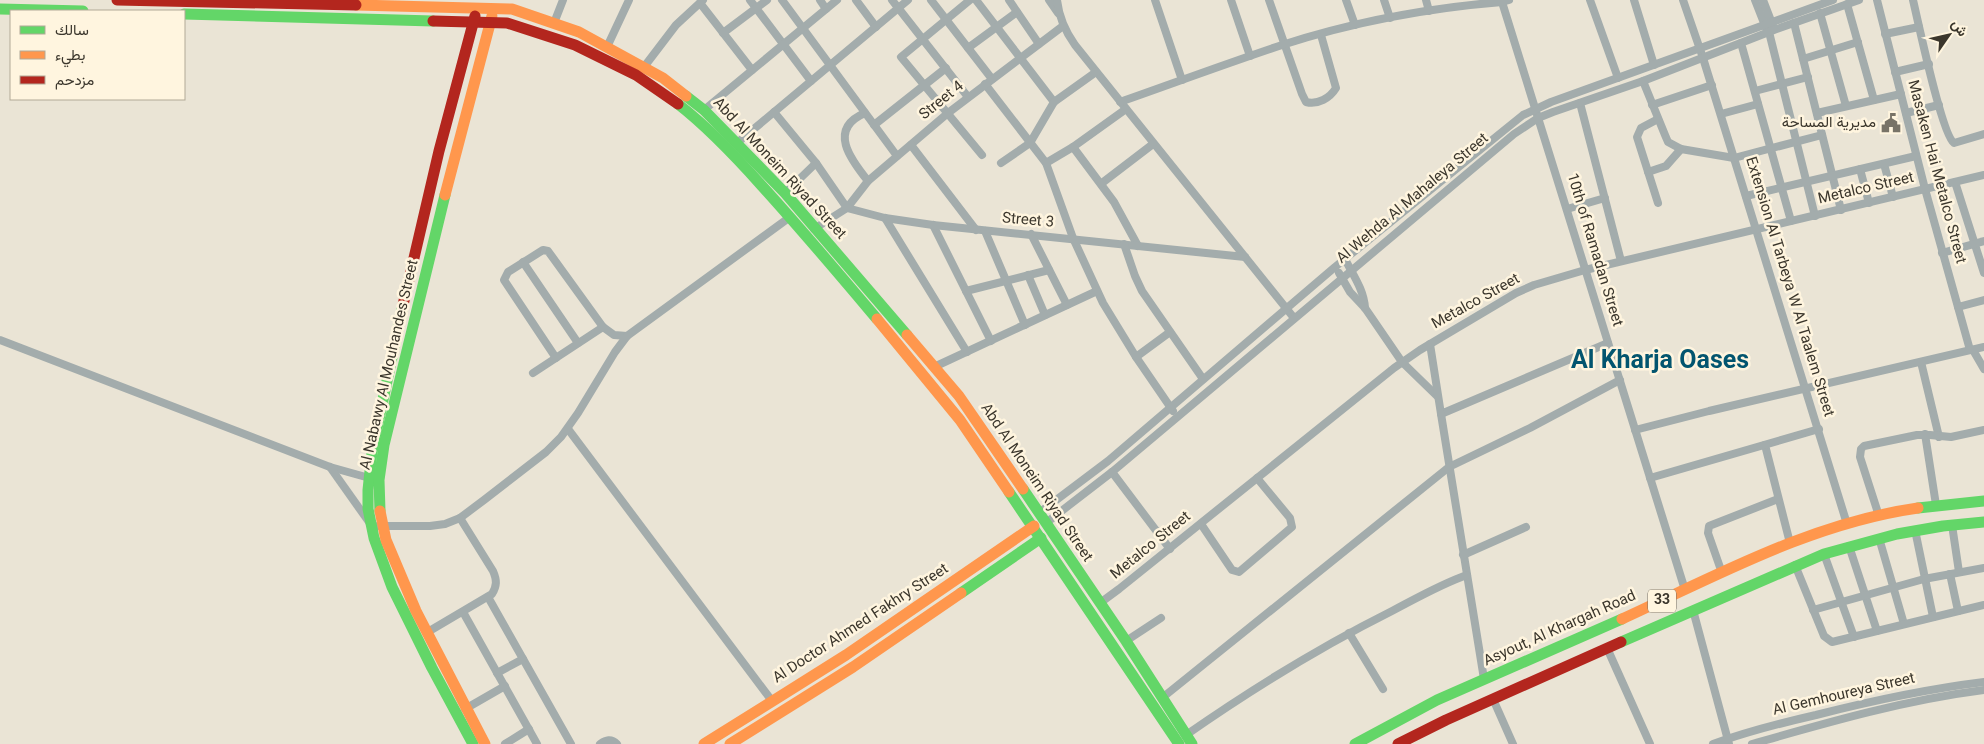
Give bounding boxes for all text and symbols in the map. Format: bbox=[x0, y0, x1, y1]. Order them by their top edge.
legend bbox=[10, 10, 185, 100]
north arrow bbox=[1924, 10, 1974, 60]
text: ش bbox=[1944, 16, 1972, 42]
text: سالك bbox=[55, 20, 89, 43]
text: بطيء bbox=[55, 45, 85, 68]
text: مزدحم bbox=[55, 70, 94, 93]
street label: Street 4 bbox=[915, 75, 970, 126]
street label: Masaken Hai Metalco Street bbox=[1900, 78, 1972, 266]
street label: Abd Al Moneim Riyad Street bbox=[707, 93, 851, 245]
place label: مديرية المساحة bbox=[1782, 112, 1876, 135]
public building icon: مديرية المساحة bbox=[1880, 112, 1902, 134]
street label: Al Wehda Al Mahaleya Street bbox=[1332, 128, 1494, 270]
street label: Extension Al Tarbeya W Al Taalem Street bbox=[1738, 154, 1840, 420]
street label: Metalco Street bbox=[1816, 167, 1916, 211]
street label: 10th of Ramadan Street bbox=[1560, 171, 1628, 330]
street label: Street 3 bbox=[1001, 207, 1055, 235]
street label: Al Nabawy Al Mouhandes Street bbox=[355, 258, 425, 472]
street label: Metalco Street bbox=[1428, 268, 1524, 336]
district label: Al Kharja Oases bbox=[1571, 342, 1749, 381]
street label: Abd Al Moneim Riyad Street bbox=[974, 399, 1098, 567]
street label: Metalco Street bbox=[1106, 506, 1196, 586]
street label: Al Doctor Ahmed Fakhry Street bbox=[768, 558, 954, 690]
street label: Asyout, Al Khargah Road bbox=[1480, 585, 1640, 673]
road number: 33 bbox=[1648, 590, 1676, 612]
street label: Al Gemhoureya Street bbox=[1771, 667, 1918, 723]

